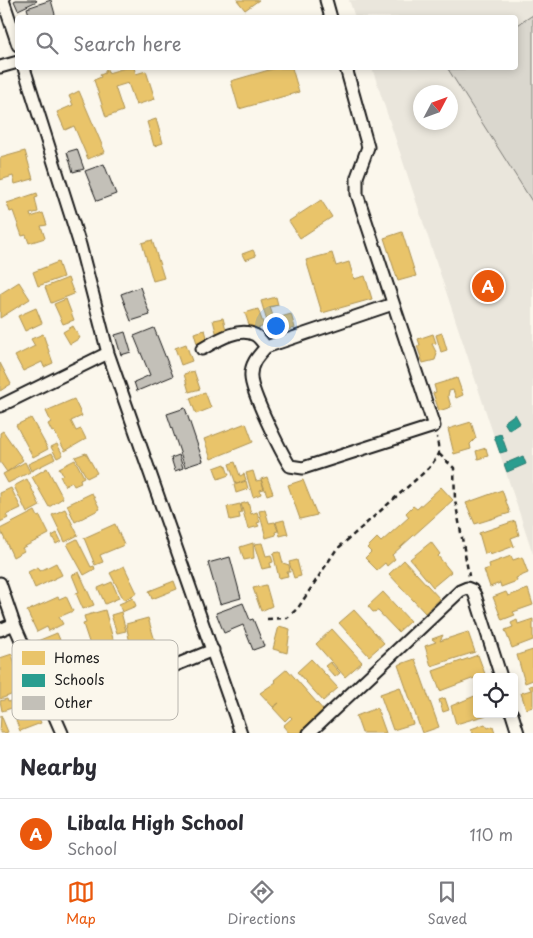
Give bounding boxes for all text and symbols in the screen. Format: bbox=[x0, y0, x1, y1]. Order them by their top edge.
search box bbox=[15, 15, 518, 70]
icon: search bbox=[33, 29, 61, 57]
text: Search here bbox=[73, 29, 182, 57]
north arrow bbox=[413, 85, 458, 130]
pin: A bbox=[472, 267, 504, 305]
your location bbox=[263, 313, 289, 339]
legend bbox=[12, 640, 178, 720]
text: Homes bbox=[54, 647, 100, 668]
text: Schools bbox=[54, 669, 104, 690]
map controls bbox=[473, 673, 518, 718]
button: locate bbox=[473, 673, 518, 718]
text: Other bbox=[54, 692, 93, 713]
text: Nearby bbox=[20, 750, 97, 782]
text: Libala High School bbox=[67, 808, 244, 836]
text: A bbox=[30, 822, 42, 846]
text: 110 m bbox=[470, 822, 513, 846]
text: School bbox=[67, 836, 117, 860]
tab: Map bbox=[66, 878, 96, 929]
tab: Directions bbox=[228, 878, 296, 929]
tab: Saved bbox=[427, 878, 467, 929]

